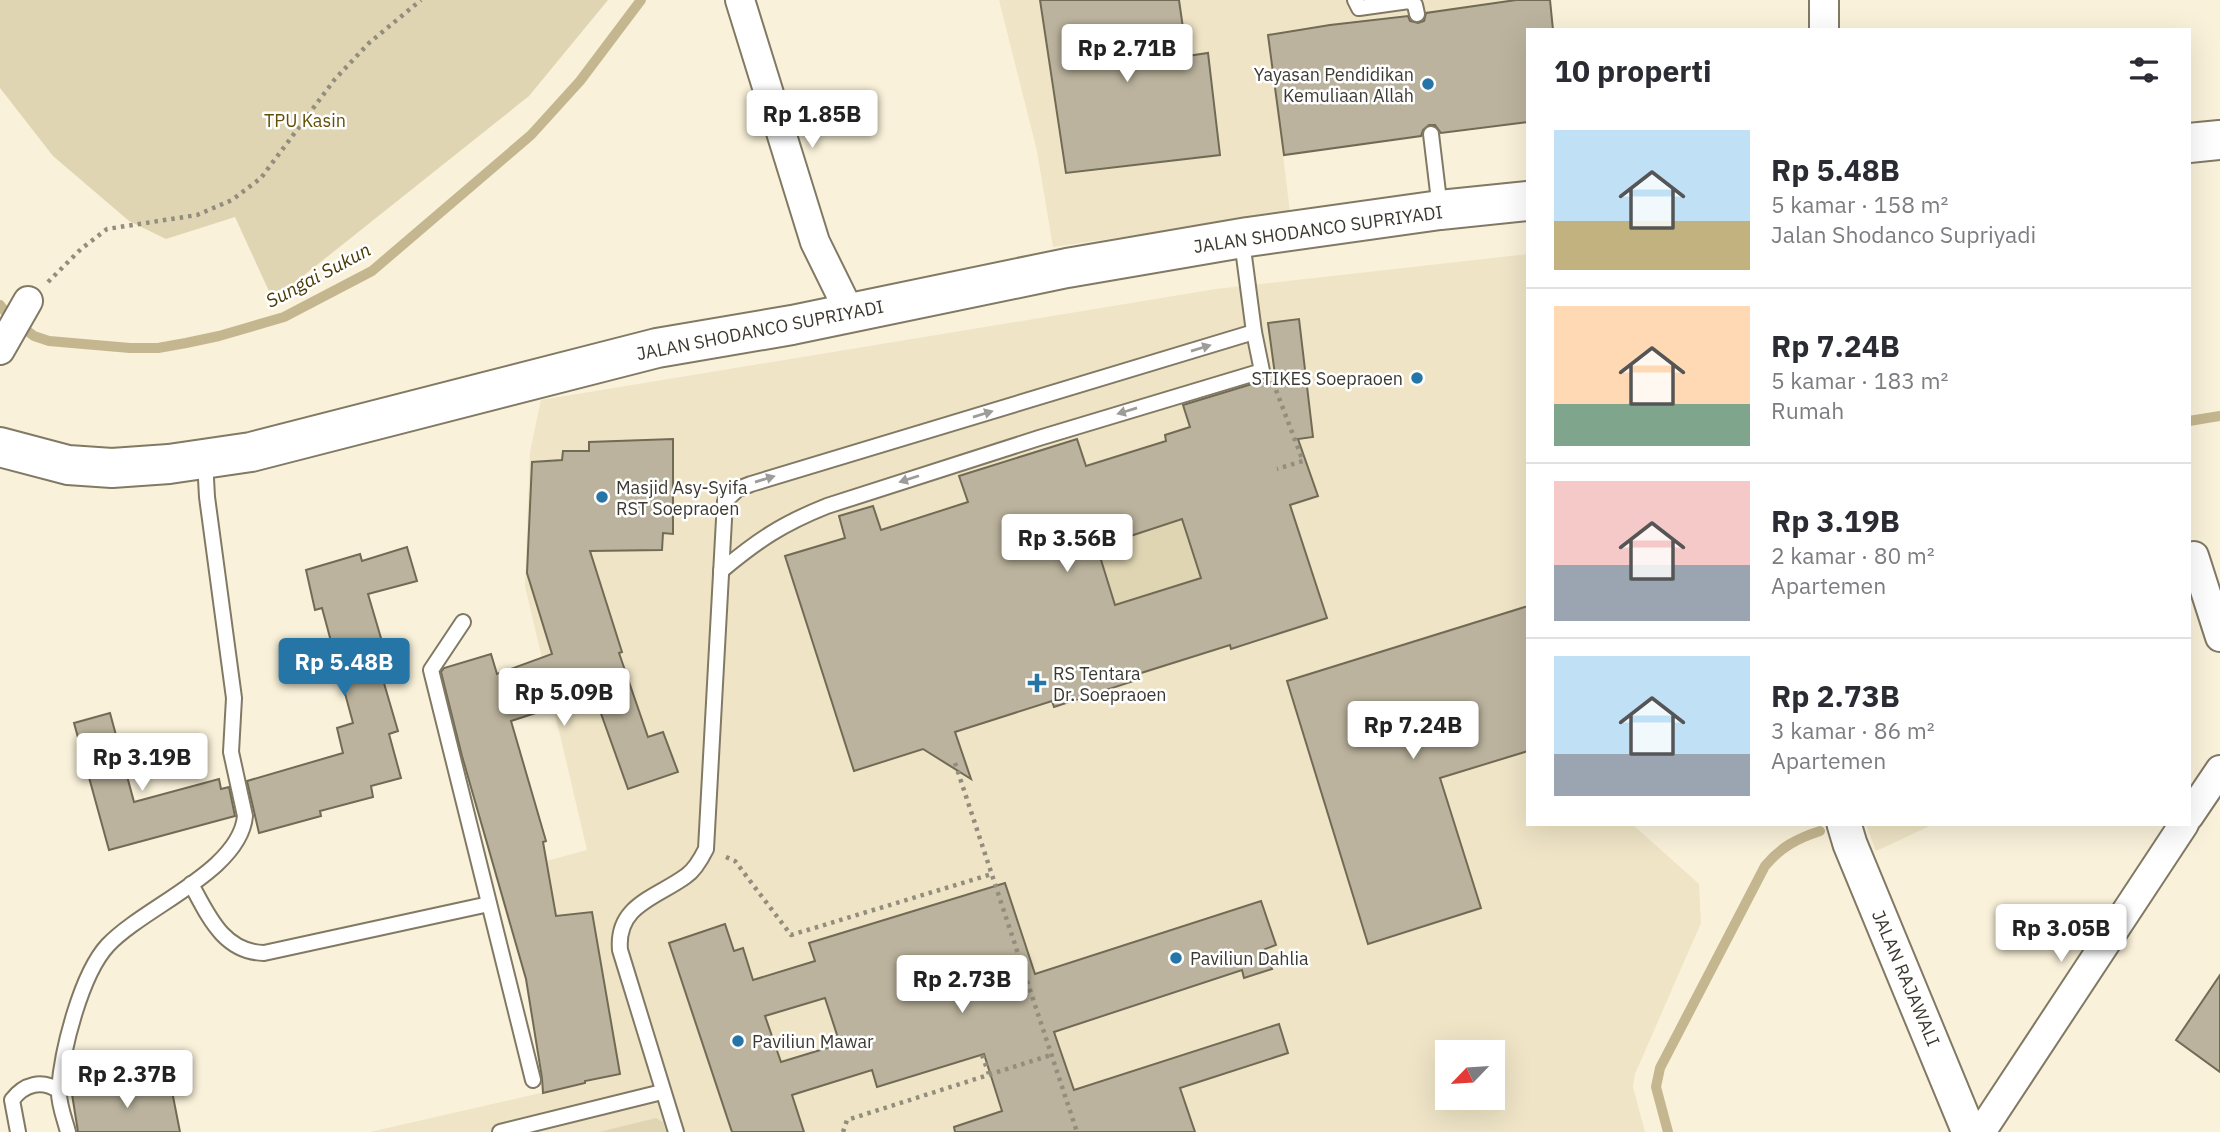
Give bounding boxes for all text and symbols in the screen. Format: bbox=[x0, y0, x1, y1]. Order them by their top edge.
pin: Rp 2.71B bbox=[1055, 24, 1199, 84]
text: Rp 2.71B bbox=[1078, 32, 1176, 62]
text: 10 properti bbox=[1554, 51, 1712, 90]
icon: filters bbox=[2125, 51, 2163, 89]
place label: Yayasan Pendidikan Kemuliaan Allah bbox=[1254, 63, 1414, 107]
marker: Yayasan Pendidikan Kemuliaan Allah bbox=[1420, 76, 1436, 92]
pin: Rp 1.85B bbox=[740, 90, 884, 150]
text: Rp 1.85B bbox=[763, 98, 861, 128]
park label: TPU Kasin bbox=[264, 109, 346, 132]
text: Rp 5.48B bbox=[1771, 150, 1900, 189]
icon: home bbox=[1610, 158, 1694, 242]
text: 5 kamar · 158 m² bbox=[1771, 189, 1949, 219]
street label: JALAN SHODANCO SUPRIYADI bbox=[1192, 200, 1444, 258]
text: Jalan Shodanco Supriyadi bbox=[1771, 219, 2036, 249]
water label: Sungai Sukun bbox=[261, 237, 375, 313]
street label: JALAN SHODANCO SUPRIYADI bbox=[634, 295, 886, 365]
text: Rp 7.24B bbox=[1771, 326, 1900, 365]
icon: home bbox=[1610, 334, 1694, 418]
one-way arrow bbox=[1191, 343, 1212, 353]
text: 5 kamar · 183 m² bbox=[1771, 365, 1949, 395]
place label: STIKES Soepraoen bbox=[1252, 367, 1403, 390]
marker: STIKES Soepraoen bbox=[1409, 370, 1425, 386]
text: Rumah bbox=[1771, 395, 1844, 425]
one-way arrow bbox=[1116, 407, 1137, 417]
one-way arrow bbox=[973, 408, 994, 418]
one-way arrow bbox=[755, 474, 776, 484]
one-way arrow bbox=[899, 475, 920, 485]
place label: Masjid Asy-Syifa RST Soepraoen bbox=[616, 476, 748, 520]
marker: Masjid Asy-Syifa RST Soepraoen bbox=[594, 489, 610, 505]
text: Rp 3.19B bbox=[1771, 501, 1900, 540]
icon: home bbox=[1610, 509, 1694, 593]
pin: Rp 3.56B bbox=[995, 514, 1139, 574]
text: Rp 3.56B bbox=[1018, 522, 1116, 552]
text: 2 kamar · 80 m² bbox=[1771, 540, 1935, 570]
text: Apartemen bbox=[1771, 570, 1886, 600]
pin: Rp 5.48B bbox=[272, 638, 416, 698]
text: Rp 5.48B bbox=[295, 646, 393, 676]
place label: RS Tentara Dr. Soepraoen bbox=[1053, 662, 1167, 706]
pin: Rp 5.09B bbox=[492, 668, 636, 728]
marker: RS Tentara Dr. Soepraoen bbox=[1027, 673, 1047, 693]
text: Rp 5.09B bbox=[515, 676, 613, 706]
text: Rp 2.73B bbox=[1771, 676, 1900, 715]
icon: home bbox=[1610, 684, 1694, 768]
pin: Rp 7.24B bbox=[1341, 702, 1485, 761]
text: Rp 7.24B bbox=[1364, 709, 1462, 739]
text: 3 kamar · 86 m² bbox=[1771, 715, 1935, 745]
pin: Rp 3.19B bbox=[70, 734, 214, 793]
text: Rp 3.19B bbox=[93, 741, 191, 771]
text: Apartemen bbox=[1771, 745, 1886, 775]
pin: Rp 3.05B bbox=[1989, 904, 2133, 964]
street label: JALAN RAJAWALI bbox=[1867, 906, 1945, 1050]
text: Rp 3.05B bbox=[2012, 912, 2110, 942]
place label: Paviliun Dahlia bbox=[1190, 947, 1309, 970]
marker: Paviliun Dahlia bbox=[1168, 950, 1184, 966]
pin: Rp 2.73B bbox=[890, 956, 1034, 1015]
text: Rp 2.73B bbox=[913, 963, 1011, 993]
place label: Paviliun Mawar bbox=[752, 1030, 874, 1053]
marker: Paviliun Mawar bbox=[730, 1033, 746, 1049]
north arrow bbox=[1435, 1040, 1505, 1110]
map controls bbox=[1435, 1040, 1505, 1110]
pin: Rp 2.37B bbox=[55, 1050, 199, 1110]
text: Rp 2.37B bbox=[78, 1058, 176, 1088]

